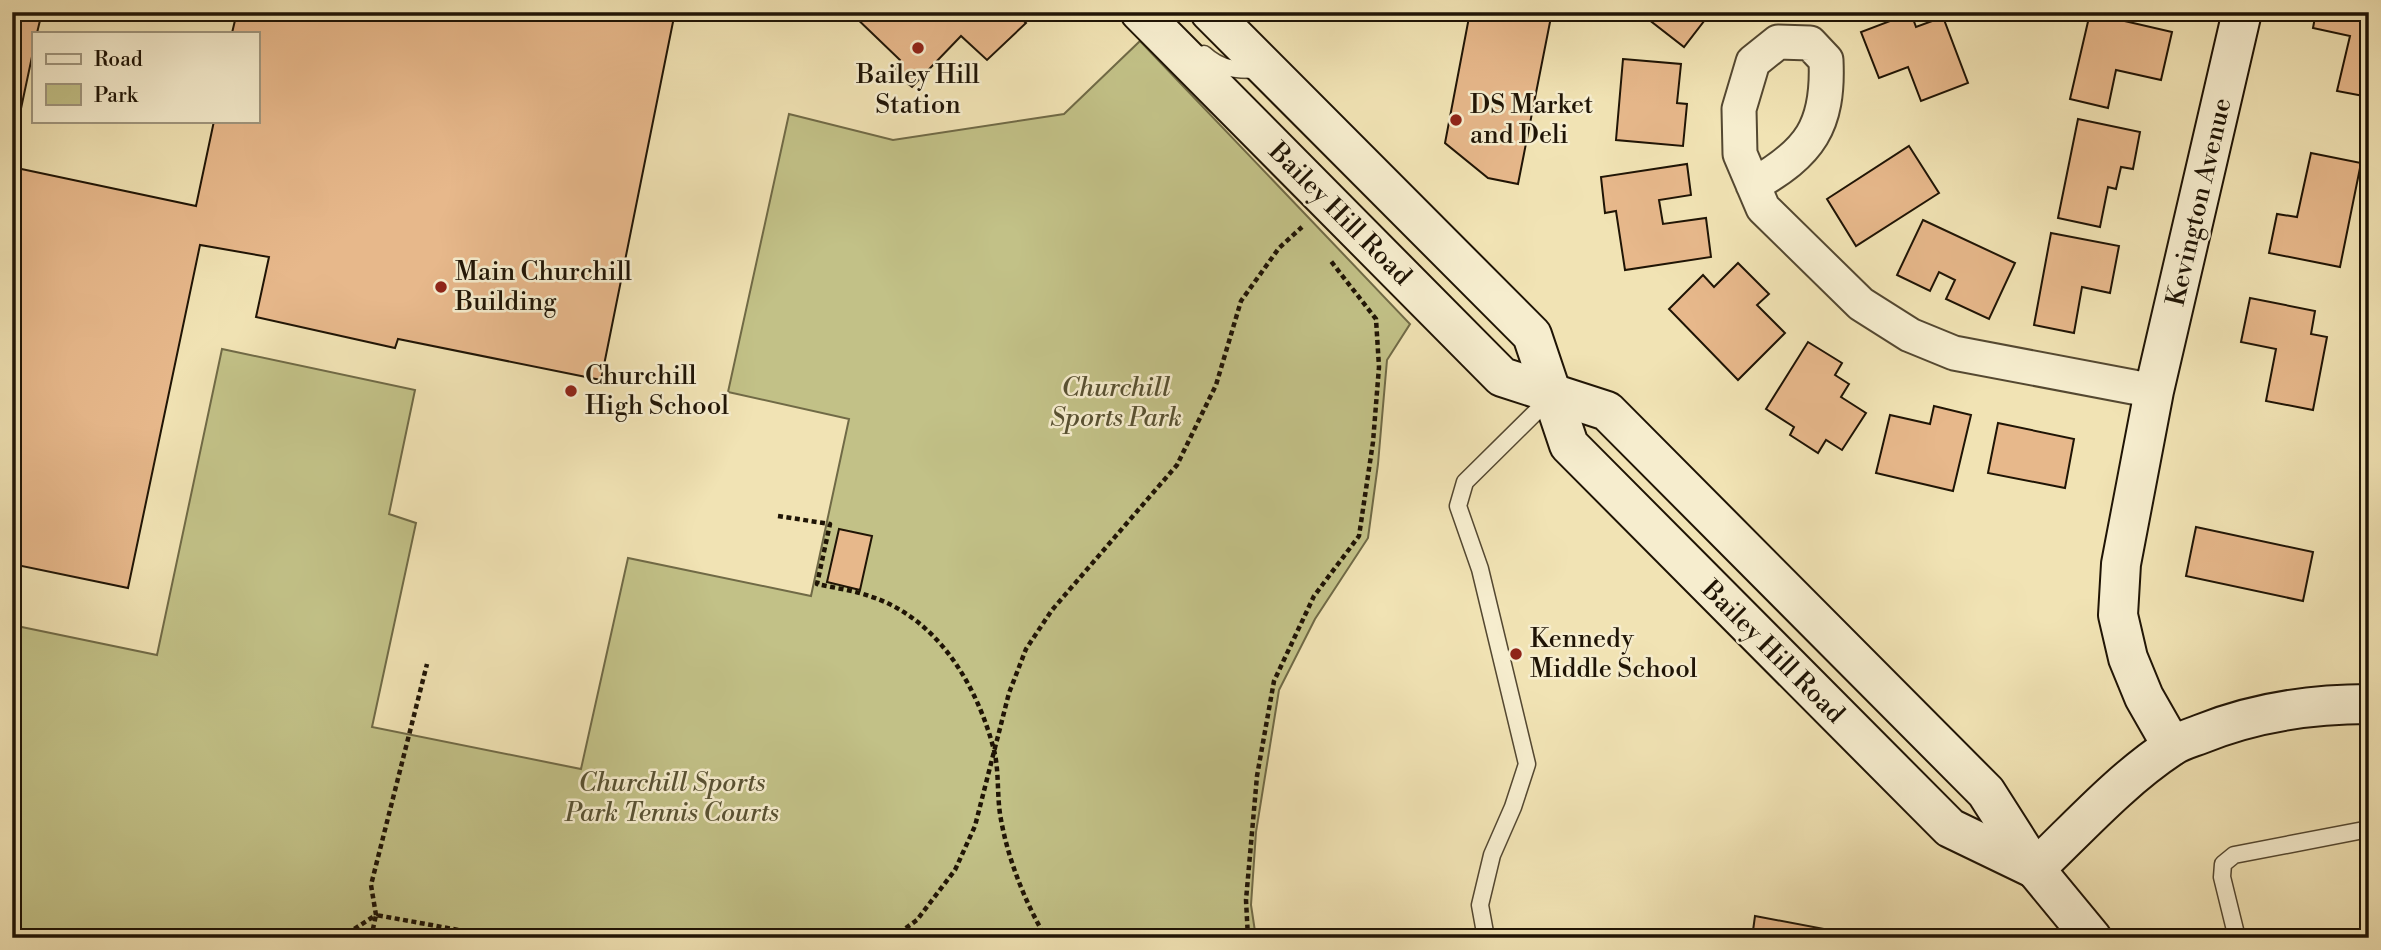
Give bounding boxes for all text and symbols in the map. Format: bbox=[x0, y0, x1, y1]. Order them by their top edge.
legend bbox=[32, 32, 259, 122]
marker: Bailey Hill Station bbox=[910, 40, 926, 56]
text: Road bbox=[94, 47, 143, 73]
place label: Bailey Hill Station bbox=[855, 59, 980, 121]
text: Park bbox=[94, 83, 139, 109]
place label: DS Market and Deli bbox=[1470, 89, 1593, 151]
street label: Kevington Avenue bbox=[2160, 95, 2238, 309]
marker: DS Market and Deli bbox=[1448, 112, 1464, 128]
street label: Bailey Hill Road bbox=[1261, 135, 1418, 292]
place label: Main Churchill Building bbox=[454, 256, 632, 318]
marker: Main Churchill Building bbox=[433, 279, 449, 295]
place label: Churchill High School bbox=[585, 360, 729, 422]
park label: Churchill Sports Park bbox=[1050, 372, 1182, 434]
marker: Churchill High School bbox=[563, 383, 579, 399]
street label: Bailey Hill Road bbox=[1694, 573, 1851, 730]
place label: Kennedy Middle School bbox=[1530, 623, 1698, 685]
marker: Kennedy Middle School bbox=[1508, 646, 1524, 662]
park label: Churchill Sports Park Tennis Courts bbox=[564, 767, 779, 829]

